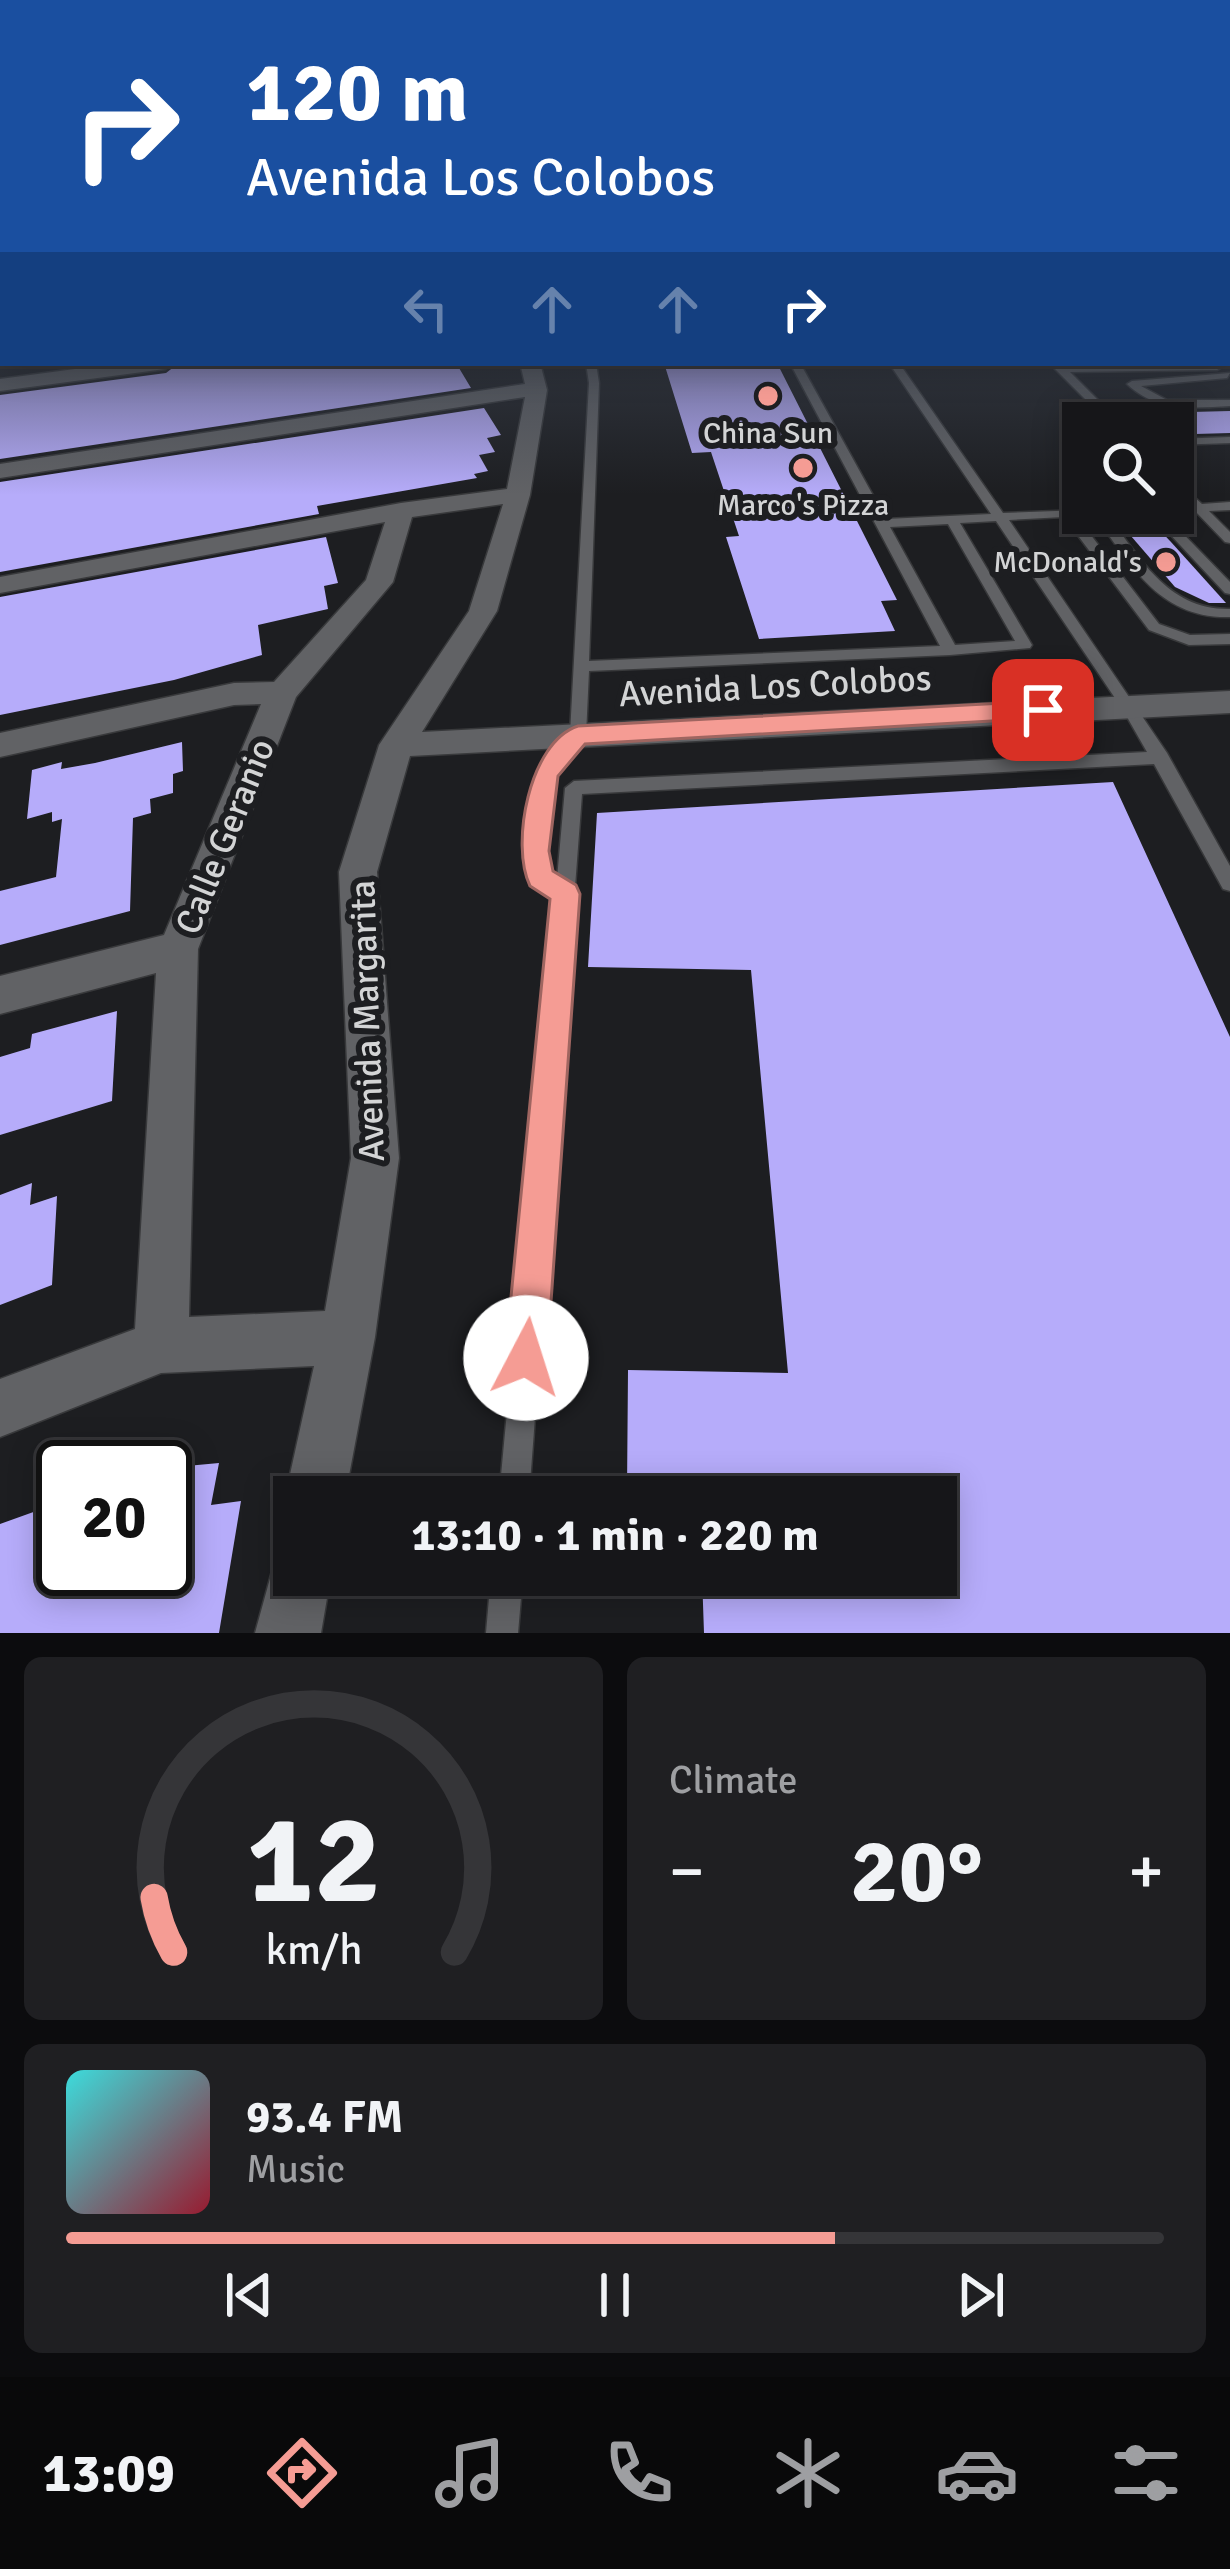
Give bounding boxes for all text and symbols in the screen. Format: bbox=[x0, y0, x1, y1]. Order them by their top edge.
text: 120 m bbox=[246, 41, 468, 145]
icon: right bbox=[48, 48, 204, 204]
text: Avenida Los Colobos bbox=[246, 144, 715, 211]
icon: left bbox=[393, 276, 459, 342]
icon: ahead bbox=[519, 276, 585, 342]
icon: ahead bbox=[645, 276, 711, 342]
icon: right bbox=[771, 276, 837, 342]
marker: China Sun bbox=[755, 383, 781, 409]
map controls bbox=[1062, 402, 1194, 534]
button: search bbox=[1062, 402, 1194, 534]
place label: China Sun bbox=[703, 415, 833, 452]
marker: Marco's Pizza bbox=[790, 455, 816, 481]
place label: Marco's Pizza bbox=[717, 487, 889, 524]
place label: McDonald's bbox=[993, 544, 1142, 581]
marker: McDonald's bbox=[1153, 549, 1179, 575]
street label: Avenida Los Colobos bbox=[618, 656, 932, 717]
pin bbox=[992, 659, 1094, 761]
icon: arrive bbox=[1010, 677, 1076, 743]
street label: Calle Geranio bbox=[166, 732, 285, 941]
street label: Avenida Margarita bbox=[340, 879, 395, 1163]
position arrow bbox=[463, 1295, 589, 1421]
speed limit sign: 20 bbox=[36, 1440, 192, 1596]
text: 13:10 · 1 min · 220 m bbox=[411, 1508, 819, 1563]
text: Climate bbox=[669, 1756, 798, 1804]
text: 12 bbox=[246, 1784, 381, 1937]
text: 20° bbox=[850, 1816, 983, 1927]
text: − bbox=[669, 1831, 705, 1912]
text: + bbox=[1128, 1831, 1164, 1912]
text: km/h bbox=[265, 1923, 362, 1976]
text: 93.4 FM bbox=[246, 2090, 403, 2145]
text: Music bbox=[246, 2145, 345, 2193]
icon: previous bbox=[216, 2262, 282, 2328]
icon: pause bbox=[582, 2262, 648, 2328]
icon: next bbox=[948, 2262, 1014, 2328]
icon: directions bbox=[260, 2431, 344, 2515]
icon: music bbox=[428, 2431, 512, 2515]
icon: phone bbox=[597, 2431, 681, 2515]
icon: climate bbox=[766, 2431, 850, 2515]
icon: car bbox=[935, 2431, 1019, 2515]
icon: filters bbox=[1104, 2431, 1188, 2515]
text: 13:09 bbox=[42, 2440, 175, 2507]

